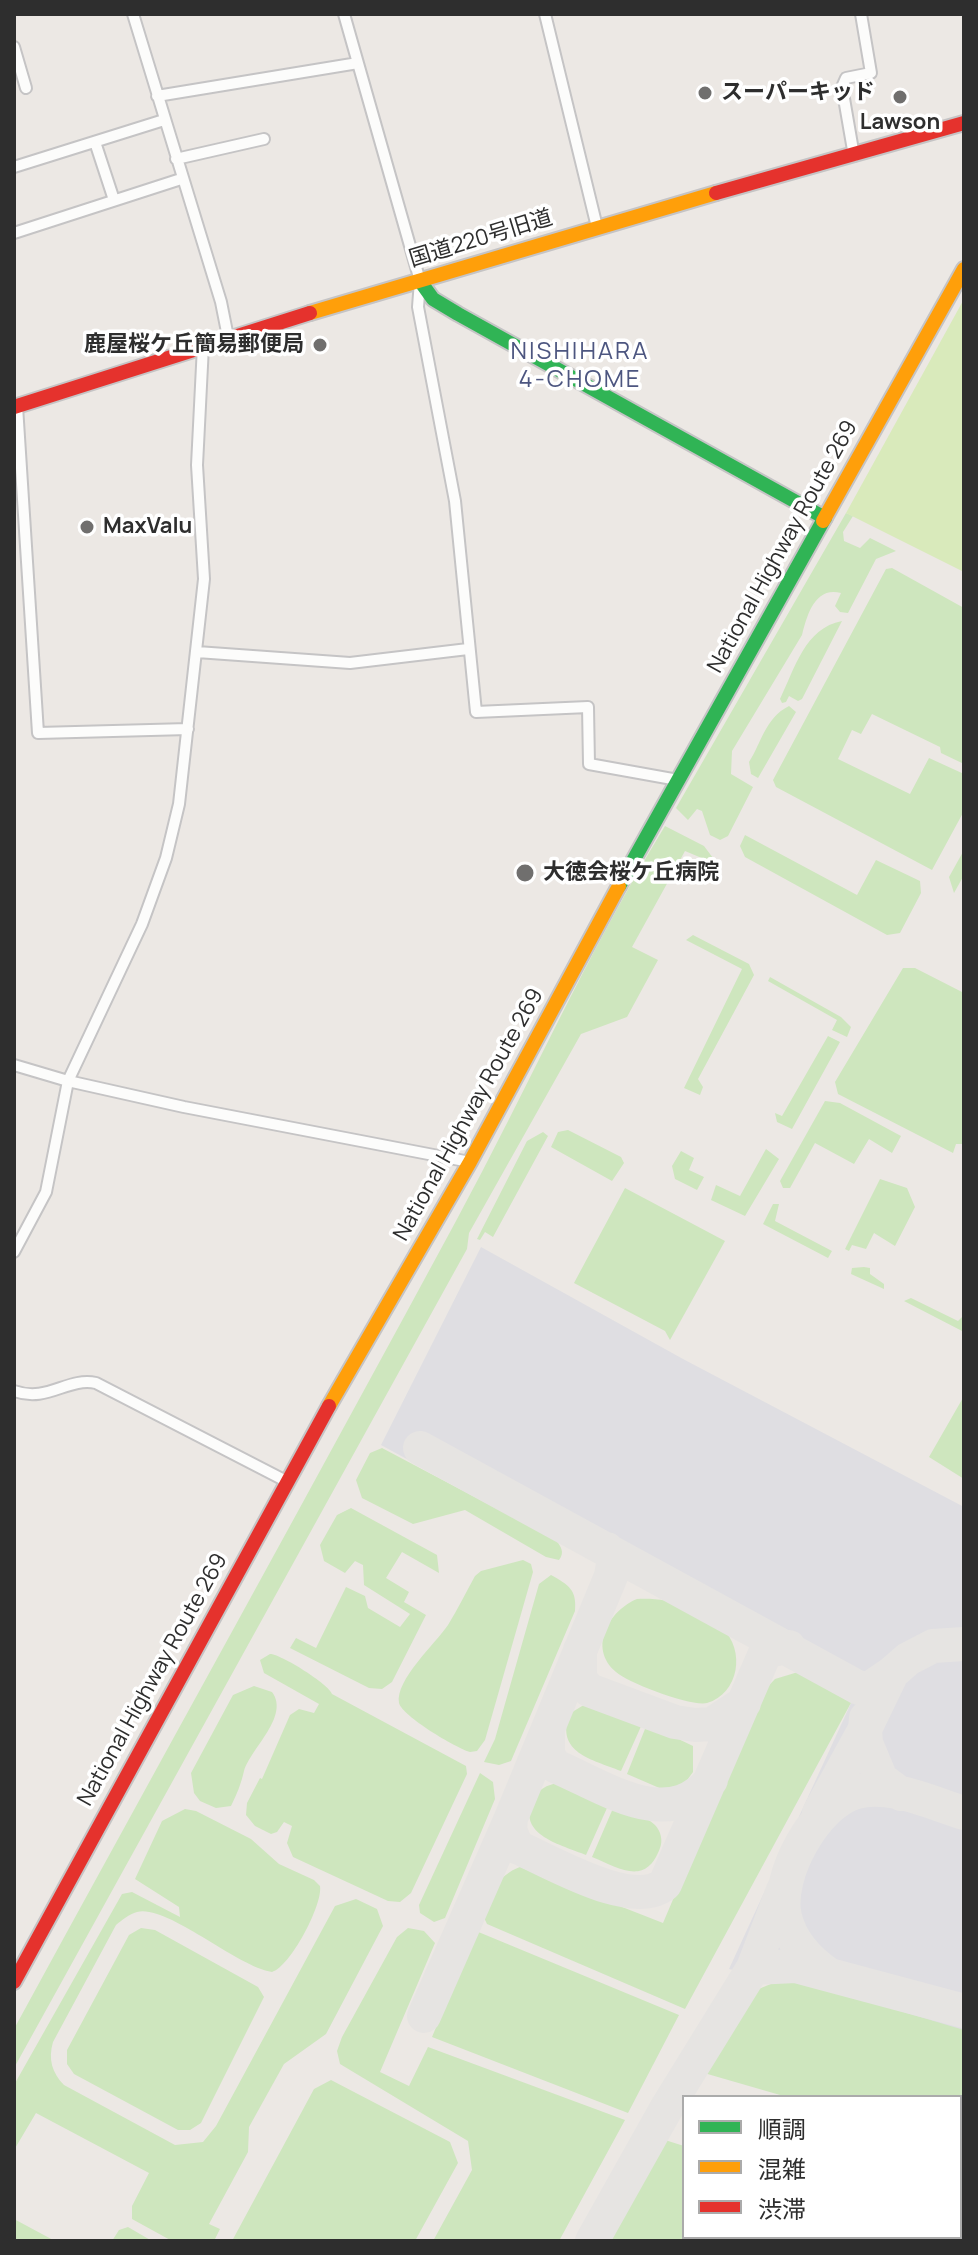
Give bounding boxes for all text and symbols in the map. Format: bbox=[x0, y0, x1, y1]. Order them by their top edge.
place label: スーパーキッド bbox=[721, 80, 875, 106]
marker: スーパーキッド bbox=[696, 84, 714, 102]
marker: Lawson bbox=[891, 88, 909, 106]
place label: Lawson bbox=[860, 110, 940, 136]
street label: 国道220号旧道 bbox=[406, 205, 556, 273]
place label: 鹿屋桜ケ丘簡易郵便局 bbox=[84, 332, 304, 358]
marker: 鹿屋桜ケ丘簡易郵便局 bbox=[311, 336, 329, 354]
district label: NISHIHARA 4-CHOME bbox=[511, 338, 649, 394]
street label: National Highway Route 269 bbox=[703, 416, 863, 678]
place label: MaxValu bbox=[103, 514, 192, 540]
marker: MaxValu bbox=[78, 518, 96, 536]
place label: 大徳会桜ケ丘病院 bbox=[543, 860, 719, 886]
marker: 大徳会桜ケ丘病院 bbox=[514, 862, 536, 884]
street label: National Highway Route 269 bbox=[389, 984, 549, 1246]
street label: National Highway Route 269 bbox=[73, 1549, 233, 1811]
legend bbox=[682, 2095, 962, 2239]
text: 順調 bbox=[758, 2112, 806, 2145]
text: 混雑 bbox=[758, 2152, 806, 2185]
text: 渋滞 bbox=[758, 2192, 806, 2225]

